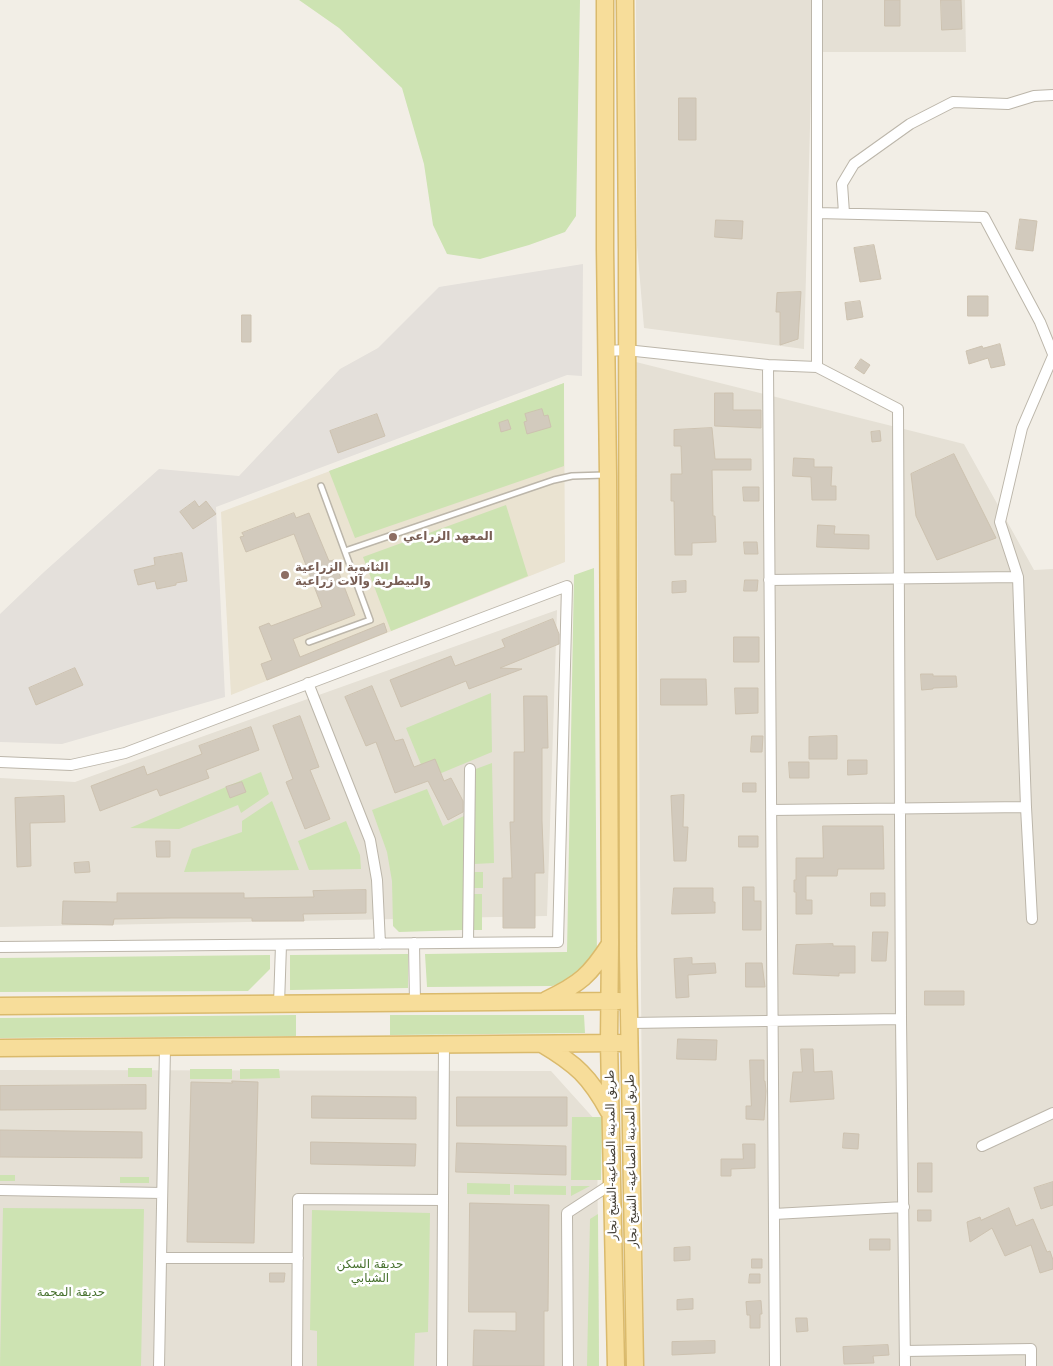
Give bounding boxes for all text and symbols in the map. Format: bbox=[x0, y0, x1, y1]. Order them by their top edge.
place label: المعهد الزراعي bbox=[403, 530, 493, 544]
marker: المعهد الزراعي bbox=[387, 531, 399, 543]
place label: الثانوية الزراعية والبيطرية وآلات زراعية bbox=[295, 561, 431, 589]
marker: الثانوية الزراعية والبيطرية وآلات زراعية bbox=[279, 569, 291, 581]
street label: طريق المدينة الصناعية-الشيخ نجار bbox=[603, 1070, 621, 1240]
street label: طريق المدينة الصناعية- الشيخ نجار bbox=[623, 1074, 641, 1248]
park label: حدبقة السكن الشبابي bbox=[337, 1258, 403, 1286]
park label: حديقة المجمة bbox=[37, 1286, 105, 1300]

